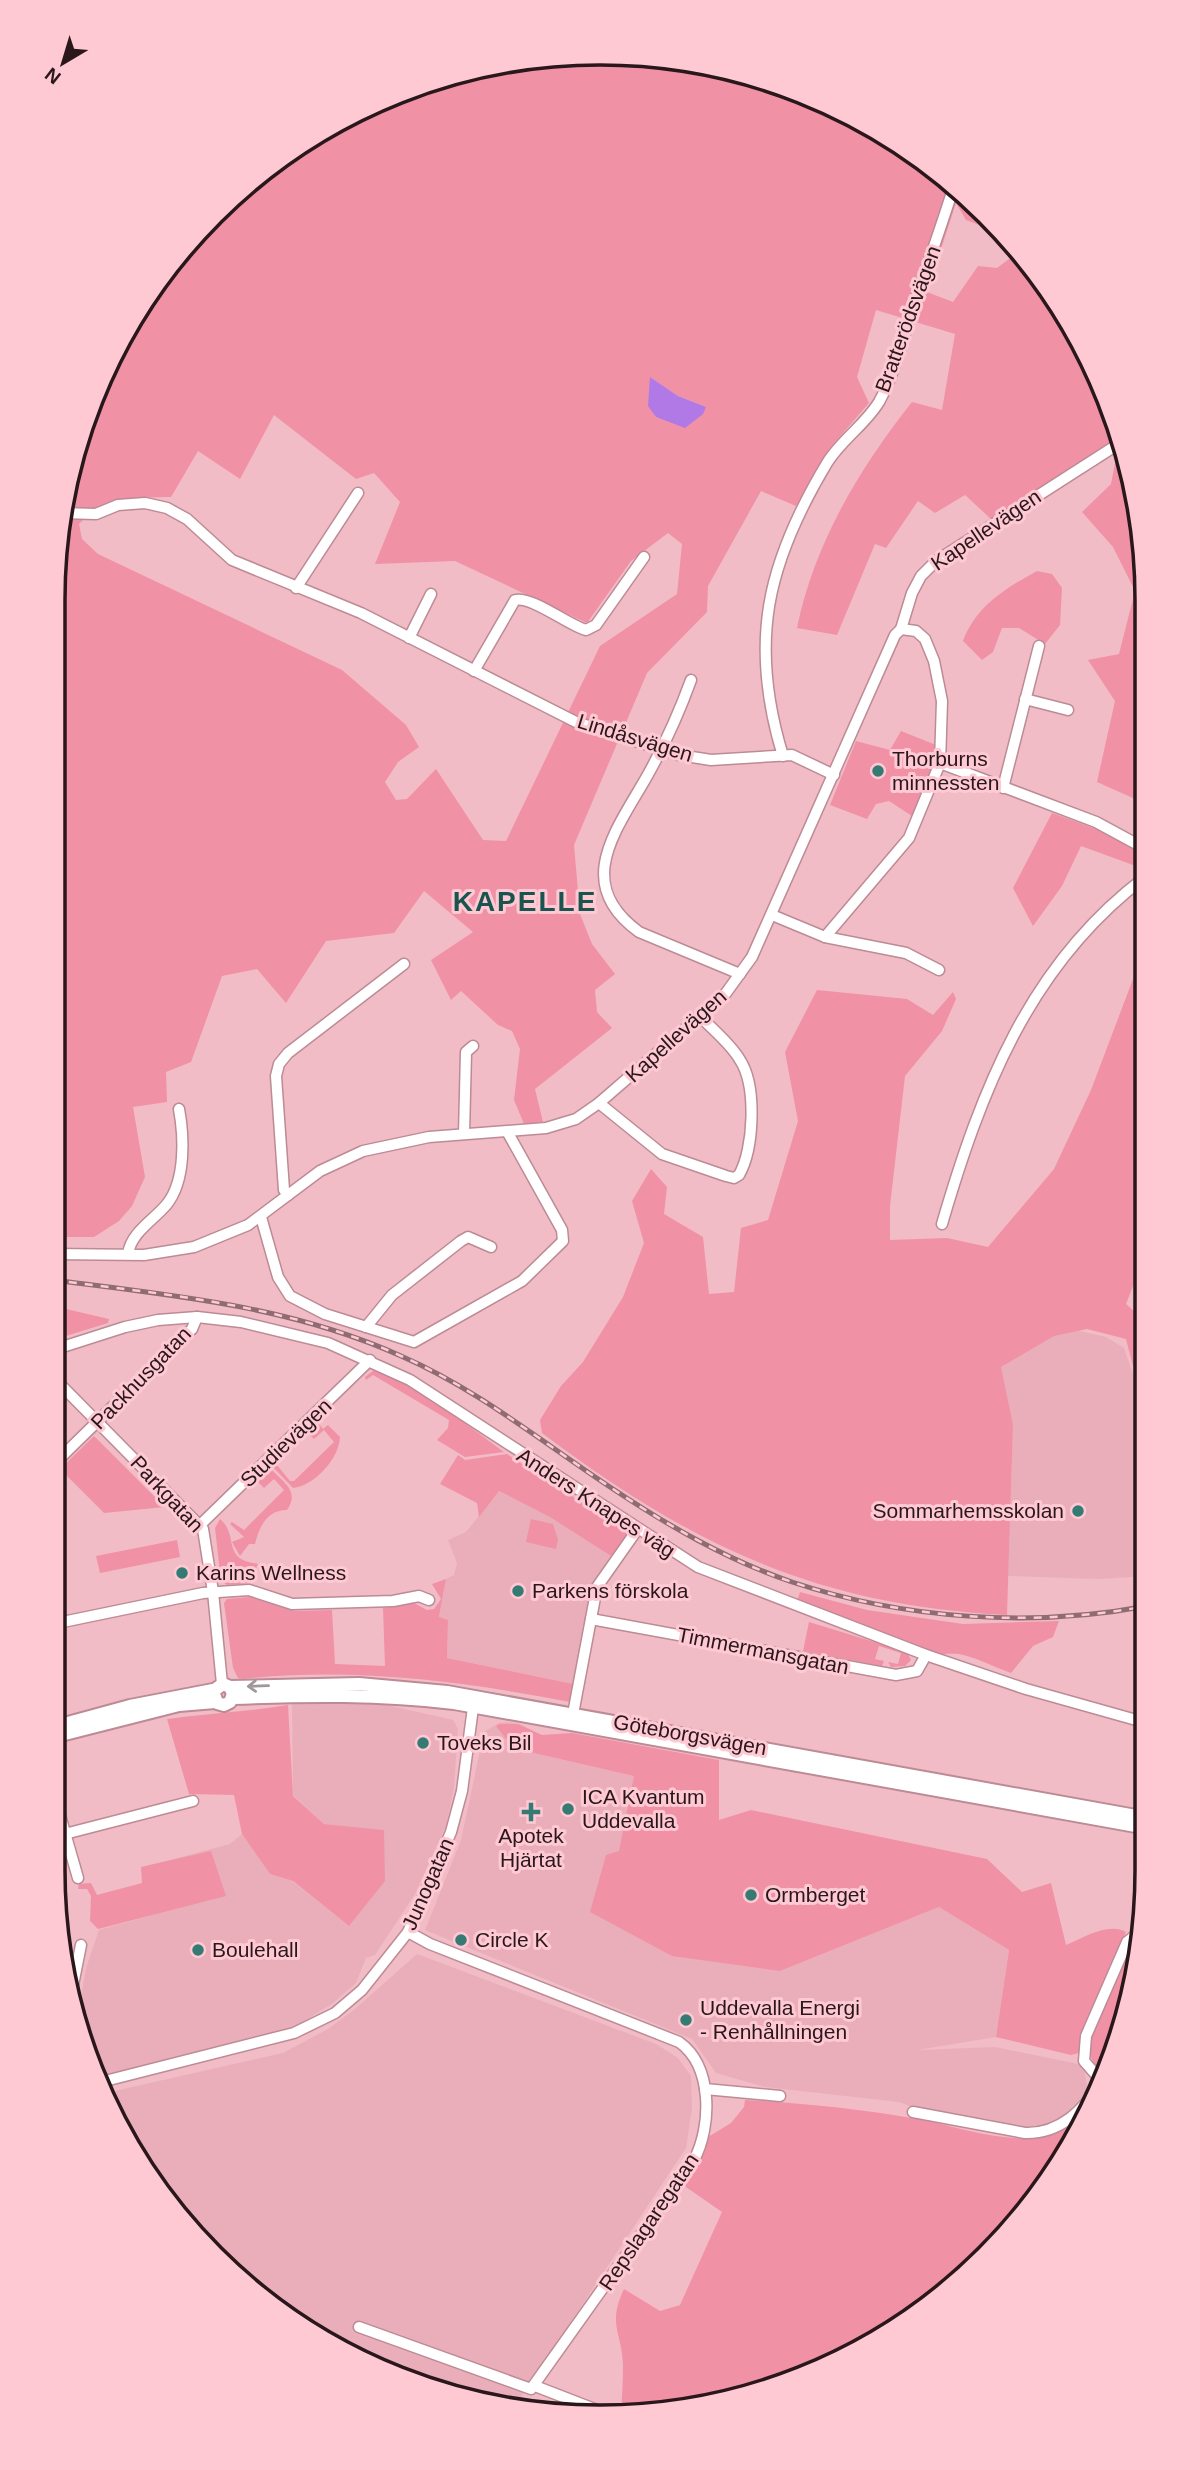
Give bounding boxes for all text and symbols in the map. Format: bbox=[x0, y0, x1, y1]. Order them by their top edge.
north arrow bbox=[28, 28, 98, 98]
text: N bbox=[41, 64, 65, 89]
street label: Bratterödsvägen bbox=[870, 242, 945, 395]
street label: Kapellevägen bbox=[927, 484, 1045, 575]
street label: Lindåsvägen bbox=[575, 709, 695, 766]
place label: Thorburns minnessten bbox=[892, 747, 999, 794]
marker: Thorburns minnessten bbox=[870, 763, 886, 779]
district label: KAPELLE bbox=[453, 886, 597, 917]
street label: Kapellevägen bbox=[621, 984, 731, 1087]
street label: Packhusgatan bbox=[86, 1322, 195, 1434]
street label: Studievägen bbox=[236, 1394, 336, 1491]
street label: Anders Knapes väg bbox=[513, 1443, 679, 1562]
street label: Parkgatan bbox=[126, 1451, 208, 1537]
place label: Sommarhemsskolan bbox=[873, 1499, 1064, 1522]
marker: Sommarhemsskolan bbox=[1070, 1503, 1086, 1519]
place label: Karins Wellness bbox=[196, 1561, 346, 1584]
marker: Karins Wellness bbox=[174, 1565, 190, 1581]
place label: Parkens förskola bbox=[532, 1579, 689, 1602]
marker: Parkens förskola bbox=[510, 1583, 526, 1599]
street label: Timmermansgatan bbox=[675, 1623, 851, 1678]
one-way arrow bbox=[246, 1679, 269, 1692]
street label: Göteborgsvägen bbox=[612, 1710, 769, 1759]
place label: Toveks Bil bbox=[437, 1731, 532, 1754]
marker: Toveks Bil bbox=[415, 1735, 431, 1751]
place label: ICA Kvantum Uddevalla bbox=[582, 1785, 705, 1832]
marker: ICA Kvantum Uddevalla bbox=[560, 1801, 576, 1817]
marker: Apotek Hjärtat bbox=[523, 1804, 539, 1820]
place label: Apotek Hjärtat bbox=[498, 1824, 564, 1871]
street label: Junogatan bbox=[397, 1834, 458, 1933]
place label: Ormberget bbox=[765, 1883, 866, 1906]
marker: Ormberget bbox=[743, 1887, 759, 1903]
place label: Circle K bbox=[475, 1928, 549, 1951]
marker: Circle K bbox=[453, 1932, 469, 1948]
place label: Boulehall bbox=[212, 1938, 298, 1961]
marker: Boulehall bbox=[190, 1942, 206, 1958]
place label: Uddevalla Energi - Renhållningen bbox=[700, 1996, 860, 2043]
marker: Uddevalla Energi - Renhållningen bbox=[678, 2012, 694, 2028]
street label: Repslagaregatan bbox=[594, 2149, 703, 2294]

